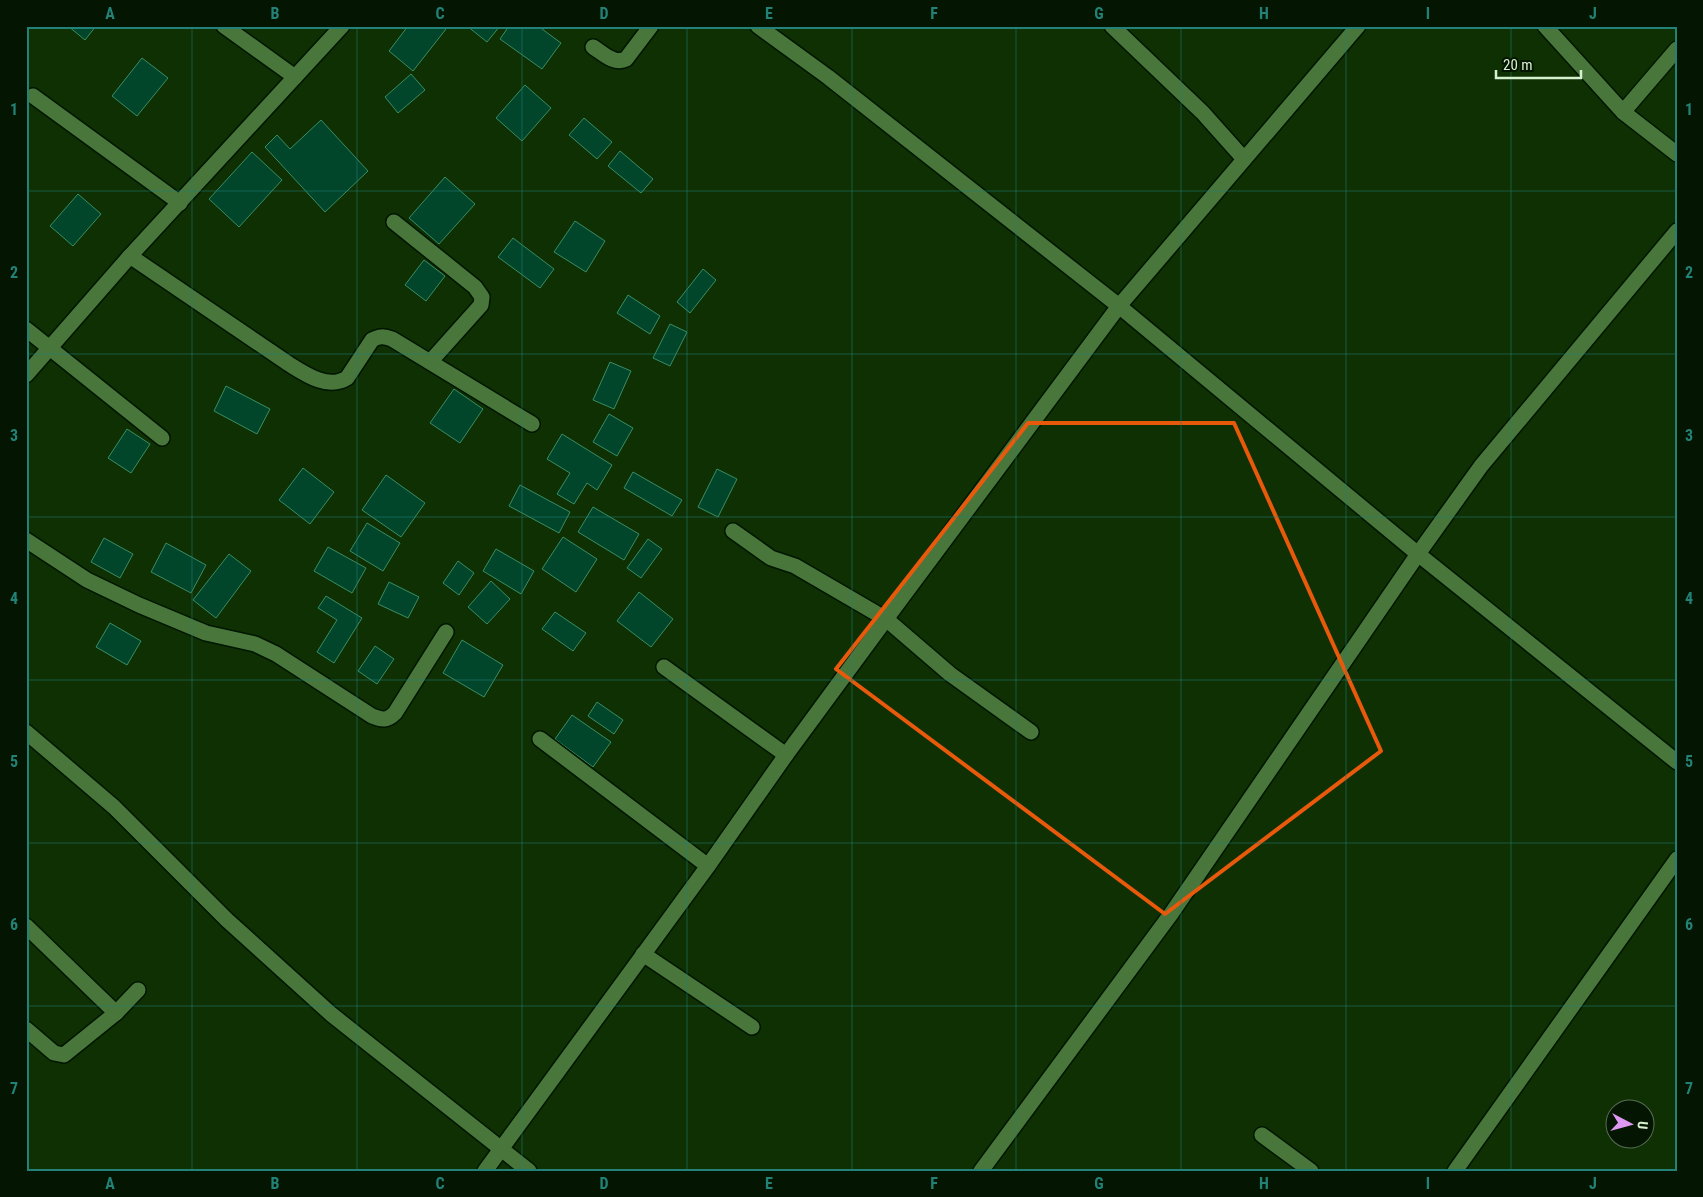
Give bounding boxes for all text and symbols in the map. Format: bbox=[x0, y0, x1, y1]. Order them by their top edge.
text: A bbox=[105, 4, 115, 23]
text: B bbox=[271, 4, 280, 23]
text: C bbox=[435, 4, 445, 23]
text: D bbox=[599, 4, 609, 23]
text: E bbox=[765, 4, 773, 23]
text: F bbox=[930, 4, 938, 23]
text: G bbox=[1094, 4, 1104, 23]
text: H bbox=[1259, 4, 1269, 23]
text: I bbox=[1426, 4, 1430, 23]
text: J bbox=[1589, 4, 1597, 23]
scale bar bbox=[1496, 48, 1580, 80]
text: 20 m bbox=[1503, 56, 1533, 74]
text: 1 bbox=[10, 100, 18, 119]
text: 1 bbox=[1685, 100, 1693, 119]
text: 2 bbox=[10, 263, 18, 282]
text: 2 bbox=[1685, 263, 1693, 282]
text: 3 bbox=[10, 426, 18, 445]
text: 3 bbox=[1685, 426, 1693, 445]
text: 4 bbox=[10, 589, 18, 608]
text: 4 bbox=[1685, 589, 1693, 608]
text: 5 bbox=[10, 752, 18, 771]
text: 5 bbox=[1685, 752, 1693, 771]
text: 6 bbox=[10, 915, 18, 934]
text: 6 bbox=[1685, 915, 1693, 934]
text: 7 bbox=[10, 1079, 18, 1098]
text: 7 bbox=[1685, 1079, 1693, 1098]
north arrow bbox=[1606, 1100, 1656, 1150]
text: U bbox=[1635, 1121, 1651, 1130]
text: A bbox=[105, 1174, 115, 1193]
text: B bbox=[271, 1174, 280, 1193]
text: C bbox=[435, 1174, 445, 1193]
text: D bbox=[599, 1174, 609, 1193]
text: E bbox=[765, 1174, 773, 1193]
text: F bbox=[930, 1174, 938, 1193]
text: G bbox=[1094, 1174, 1104, 1193]
text: H bbox=[1259, 1174, 1269, 1193]
text: I bbox=[1426, 1174, 1430, 1193]
text: J bbox=[1589, 1174, 1597, 1193]

